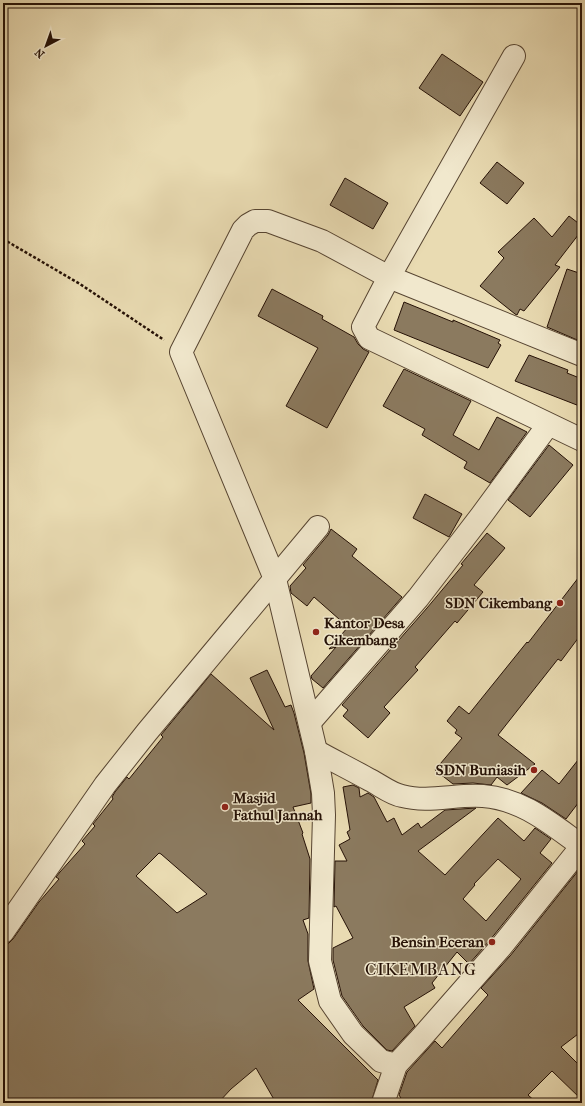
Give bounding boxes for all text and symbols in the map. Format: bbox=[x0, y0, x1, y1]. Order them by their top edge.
north arrow bbox=[26, 26, 66, 66]
text: N bbox=[32, 45, 47, 61]
place label: SDN Cikembang bbox=[445, 594, 553, 612]
marker: SDN Cikembang bbox=[555, 598, 565, 608]
place label: Kantor Desa Cikembang bbox=[324, 614, 405, 649]
marker: Kantor Desa Cikembang bbox=[311, 627, 321, 637]
place label: SDN Buniasih bbox=[436, 761, 527, 779]
marker: SDN Buniasih bbox=[529, 765, 539, 775]
place label: Masjid Fathul Jannah bbox=[232, 789, 323, 824]
marker: Masjid Fathul Jannah bbox=[220, 802, 230, 812]
place label: Bensin Eceran bbox=[391, 933, 484, 951]
marker: Bensin Eceran bbox=[487, 937, 497, 947]
district label: CIKEMBANG bbox=[365, 959, 477, 979]

